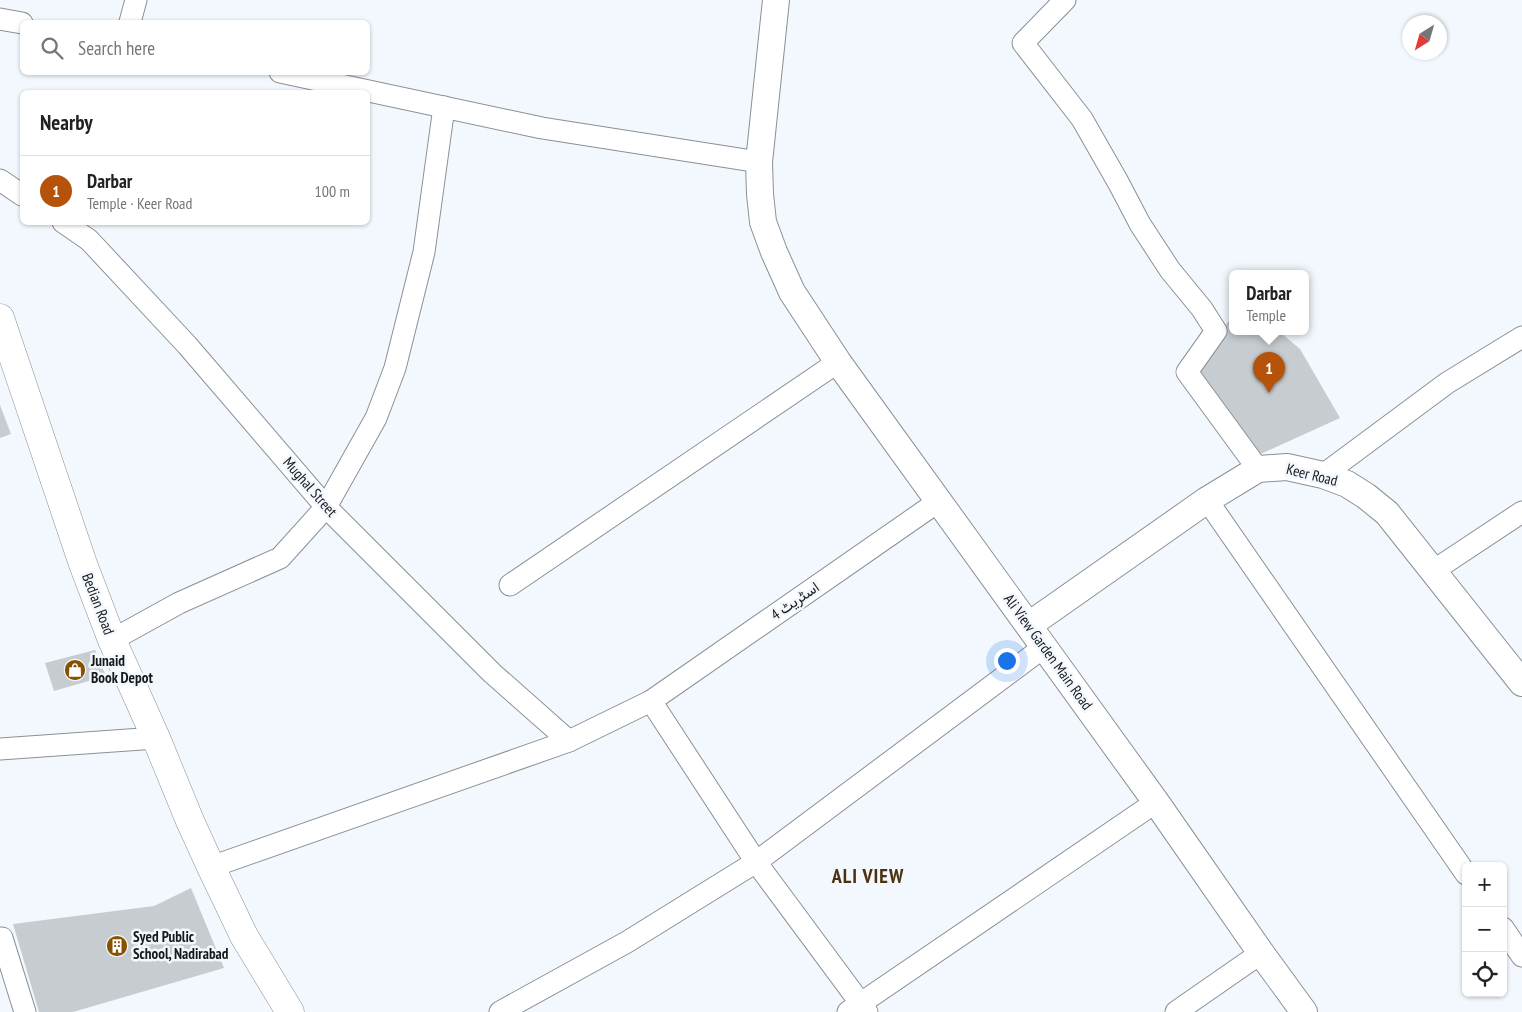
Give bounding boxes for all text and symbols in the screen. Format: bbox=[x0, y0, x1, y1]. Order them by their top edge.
north arrow bbox=[1402, 15, 1447, 60]
search box bbox=[20, 20, 370, 75]
icon: search bbox=[38, 34, 66, 62]
text: Search here bbox=[78, 36, 155, 60]
text: Nearby bbox=[40, 109, 93, 136]
text: Darbar bbox=[87, 169, 132, 193]
text: 1 bbox=[52, 181, 60, 201]
text: 100 m bbox=[315, 181, 350, 201]
text: Temple · Keer Road bbox=[87, 193, 192, 213]
popup bbox=[1229, 270, 1309, 335]
text: Darbar bbox=[1246, 281, 1292, 305]
text: Temple bbox=[1246, 305, 1286, 325]
pin: 1 bbox=[1253, 352, 1285, 393]
street label: Mughal Street bbox=[279, 453, 341, 520]
street label: Keer Road bbox=[1285, 459, 1340, 490]
street label: Bedian Road bbox=[78, 570, 119, 637]
street label: اسٹریٹ 4 bbox=[767, 577, 823, 624]
street label: Ali View Garden Main Road bbox=[1000, 590, 1097, 713]
your location bbox=[994, 648, 1020, 674]
place label: Junaid Book Depot bbox=[90, 651, 153, 687]
shop icon: Junaid Book Depot bbox=[63, 658, 87, 682]
map controls bbox=[1462, 862, 1507, 997]
button: + bbox=[1462, 862, 1507, 907]
district label: ALI VIEW bbox=[831, 863, 904, 889]
button: − bbox=[1462, 907, 1507, 952]
place label: Syed Public School, Nadirabad bbox=[133, 927, 229, 963]
building icon: Syed Public School, Nadirabad bbox=[105, 934, 129, 958]
button: locate bbox=[1462, 952, 1507, 997]

